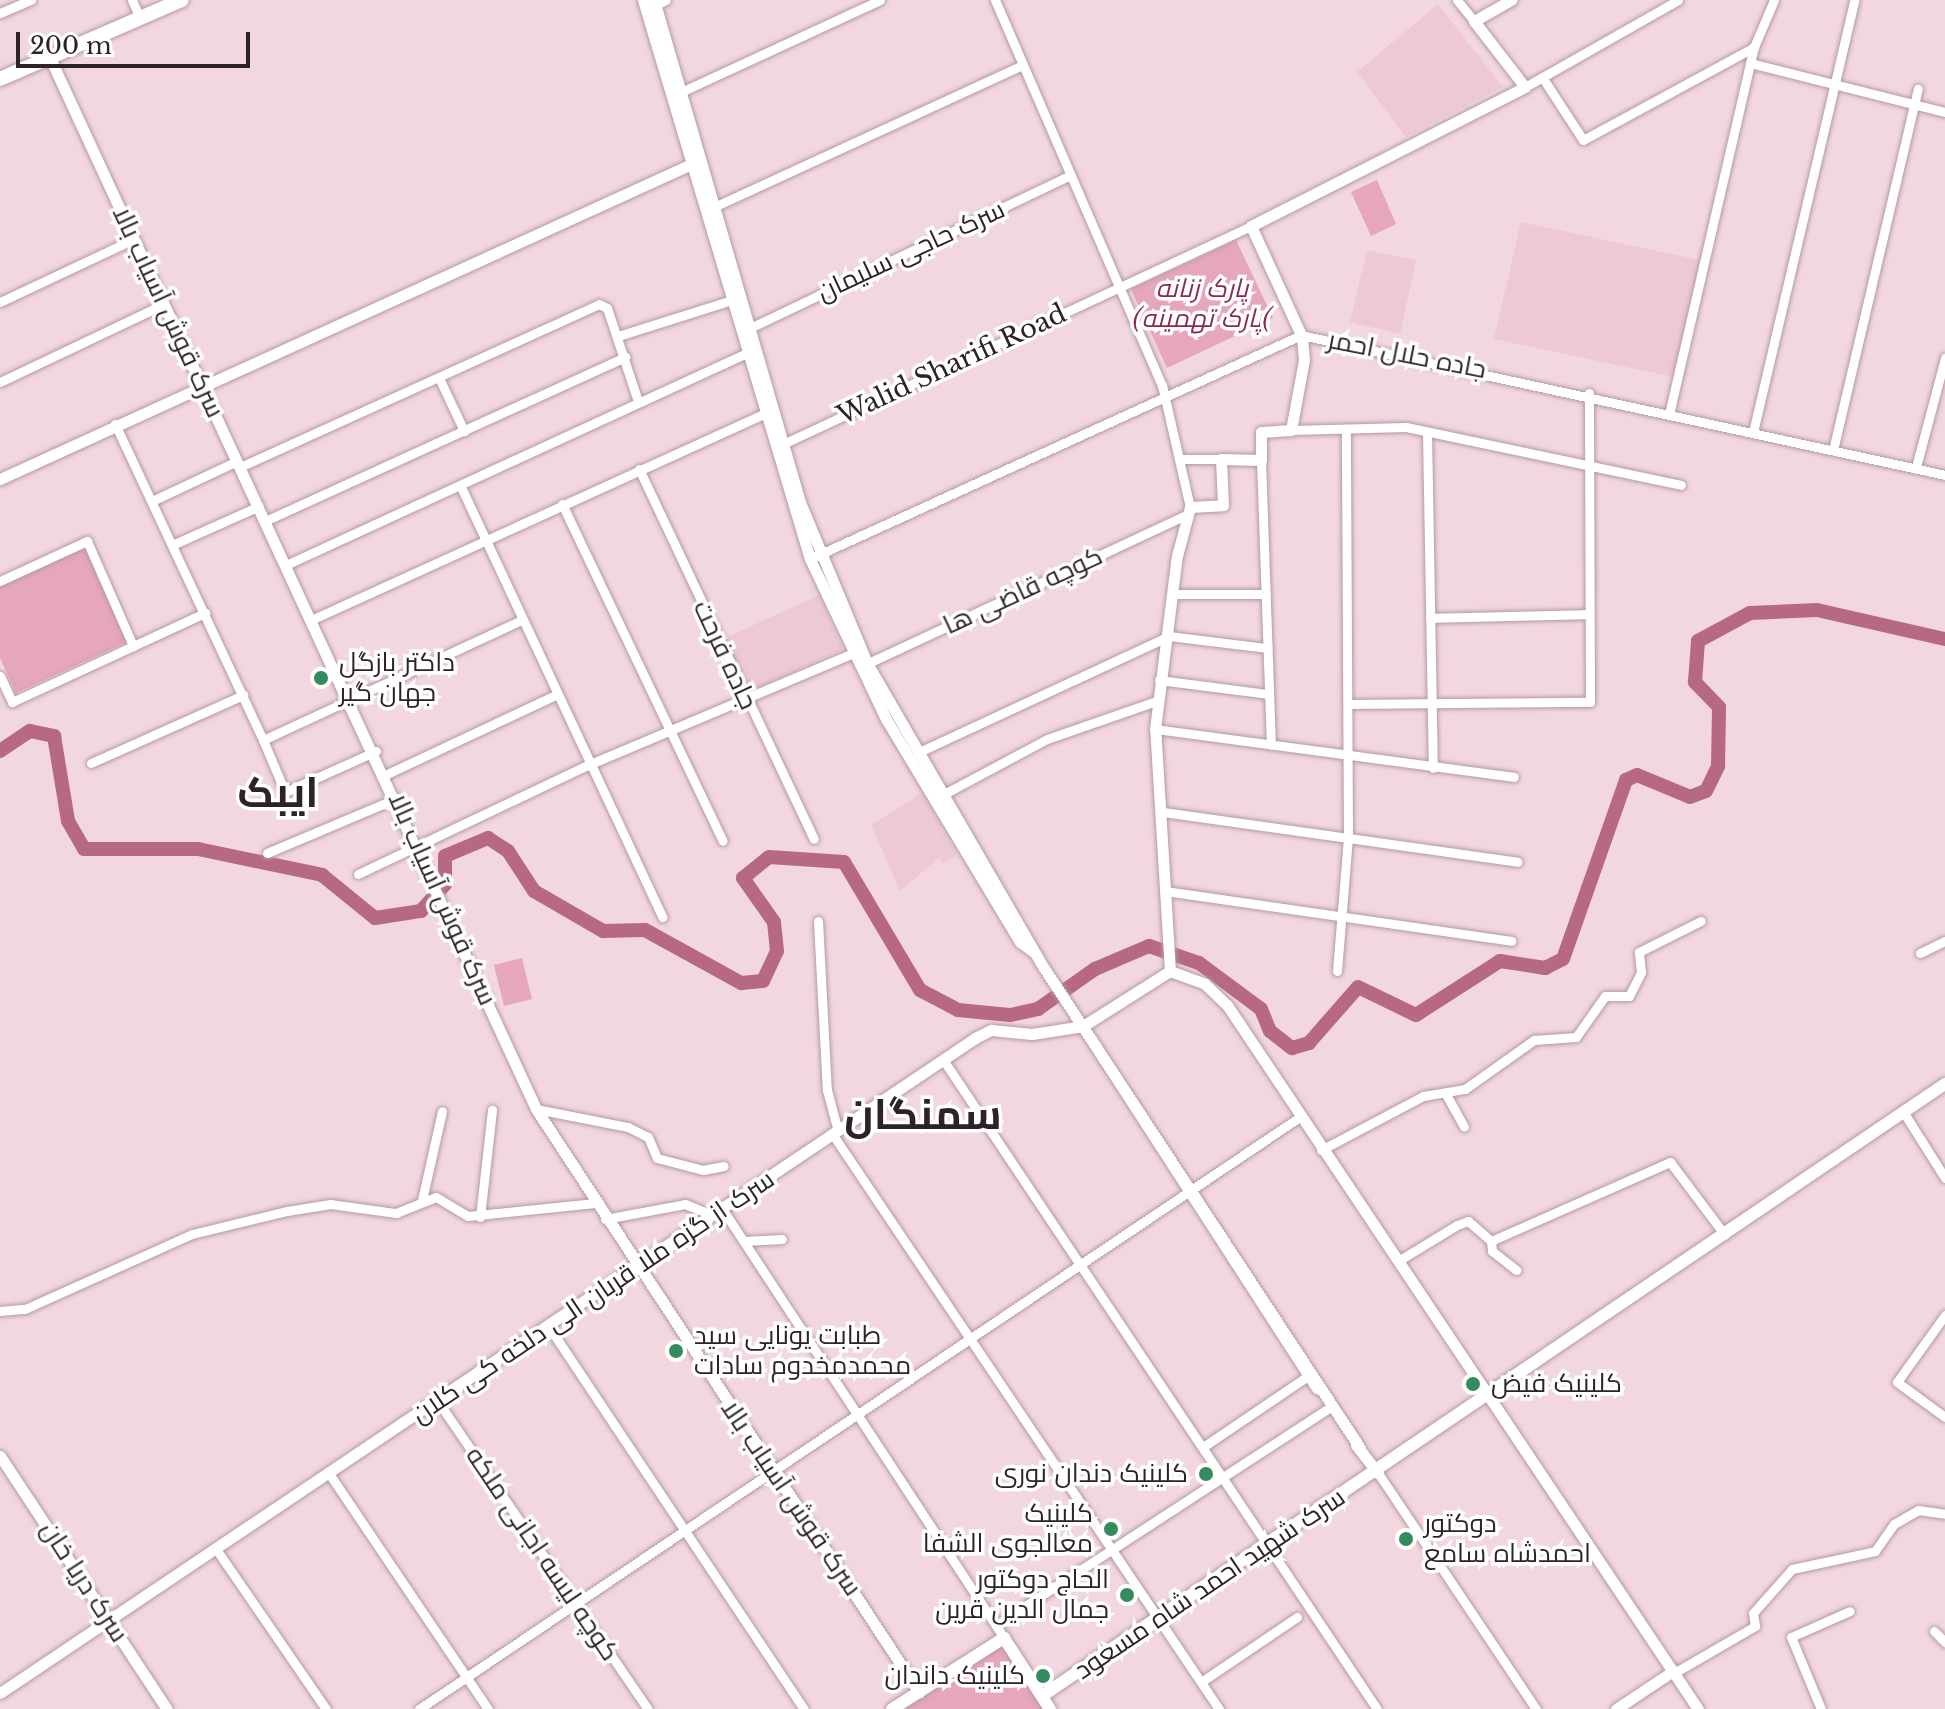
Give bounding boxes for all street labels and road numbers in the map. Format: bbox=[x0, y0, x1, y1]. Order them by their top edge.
street label: سرک حاجی سلیمان bbox=[812, 194, 1010, 308]
street label: سرک قوش آسیاب بالا bbox=[105, 201, 231, 423]
street label: Walid Sharifi Road bbox=[833, 298, 1071, 432]
street label: جاده حلال احمر bbox=[1325, 324, 1489, 386]
street label: کوچه قاضی ها bbox=[939, 541, 1107, 641]
street label: جاده فرحت bbox=[686, 596, 764, 714]
street label: سرک قوش آسیاب بالا bbox=[381, 788, 503, 1010]
street label: سرک از گزه ملا قربان الی دلخه کی کلان bbox=[406, 1164, 780, 1430]
street label: سرک قوش آسیاب بالا bbox=[714, 1394, 868, 1602]
street label: کوچه لیسه اجانی ملکه bbox=[459, 1441, 625, 1667]
street label: سرک شهید احمد شاه مسعود bbox=[1069, 1482, 1351, 1686]
street label: سرک دریا خان bbox=[33, 1516, 135, 1648]

